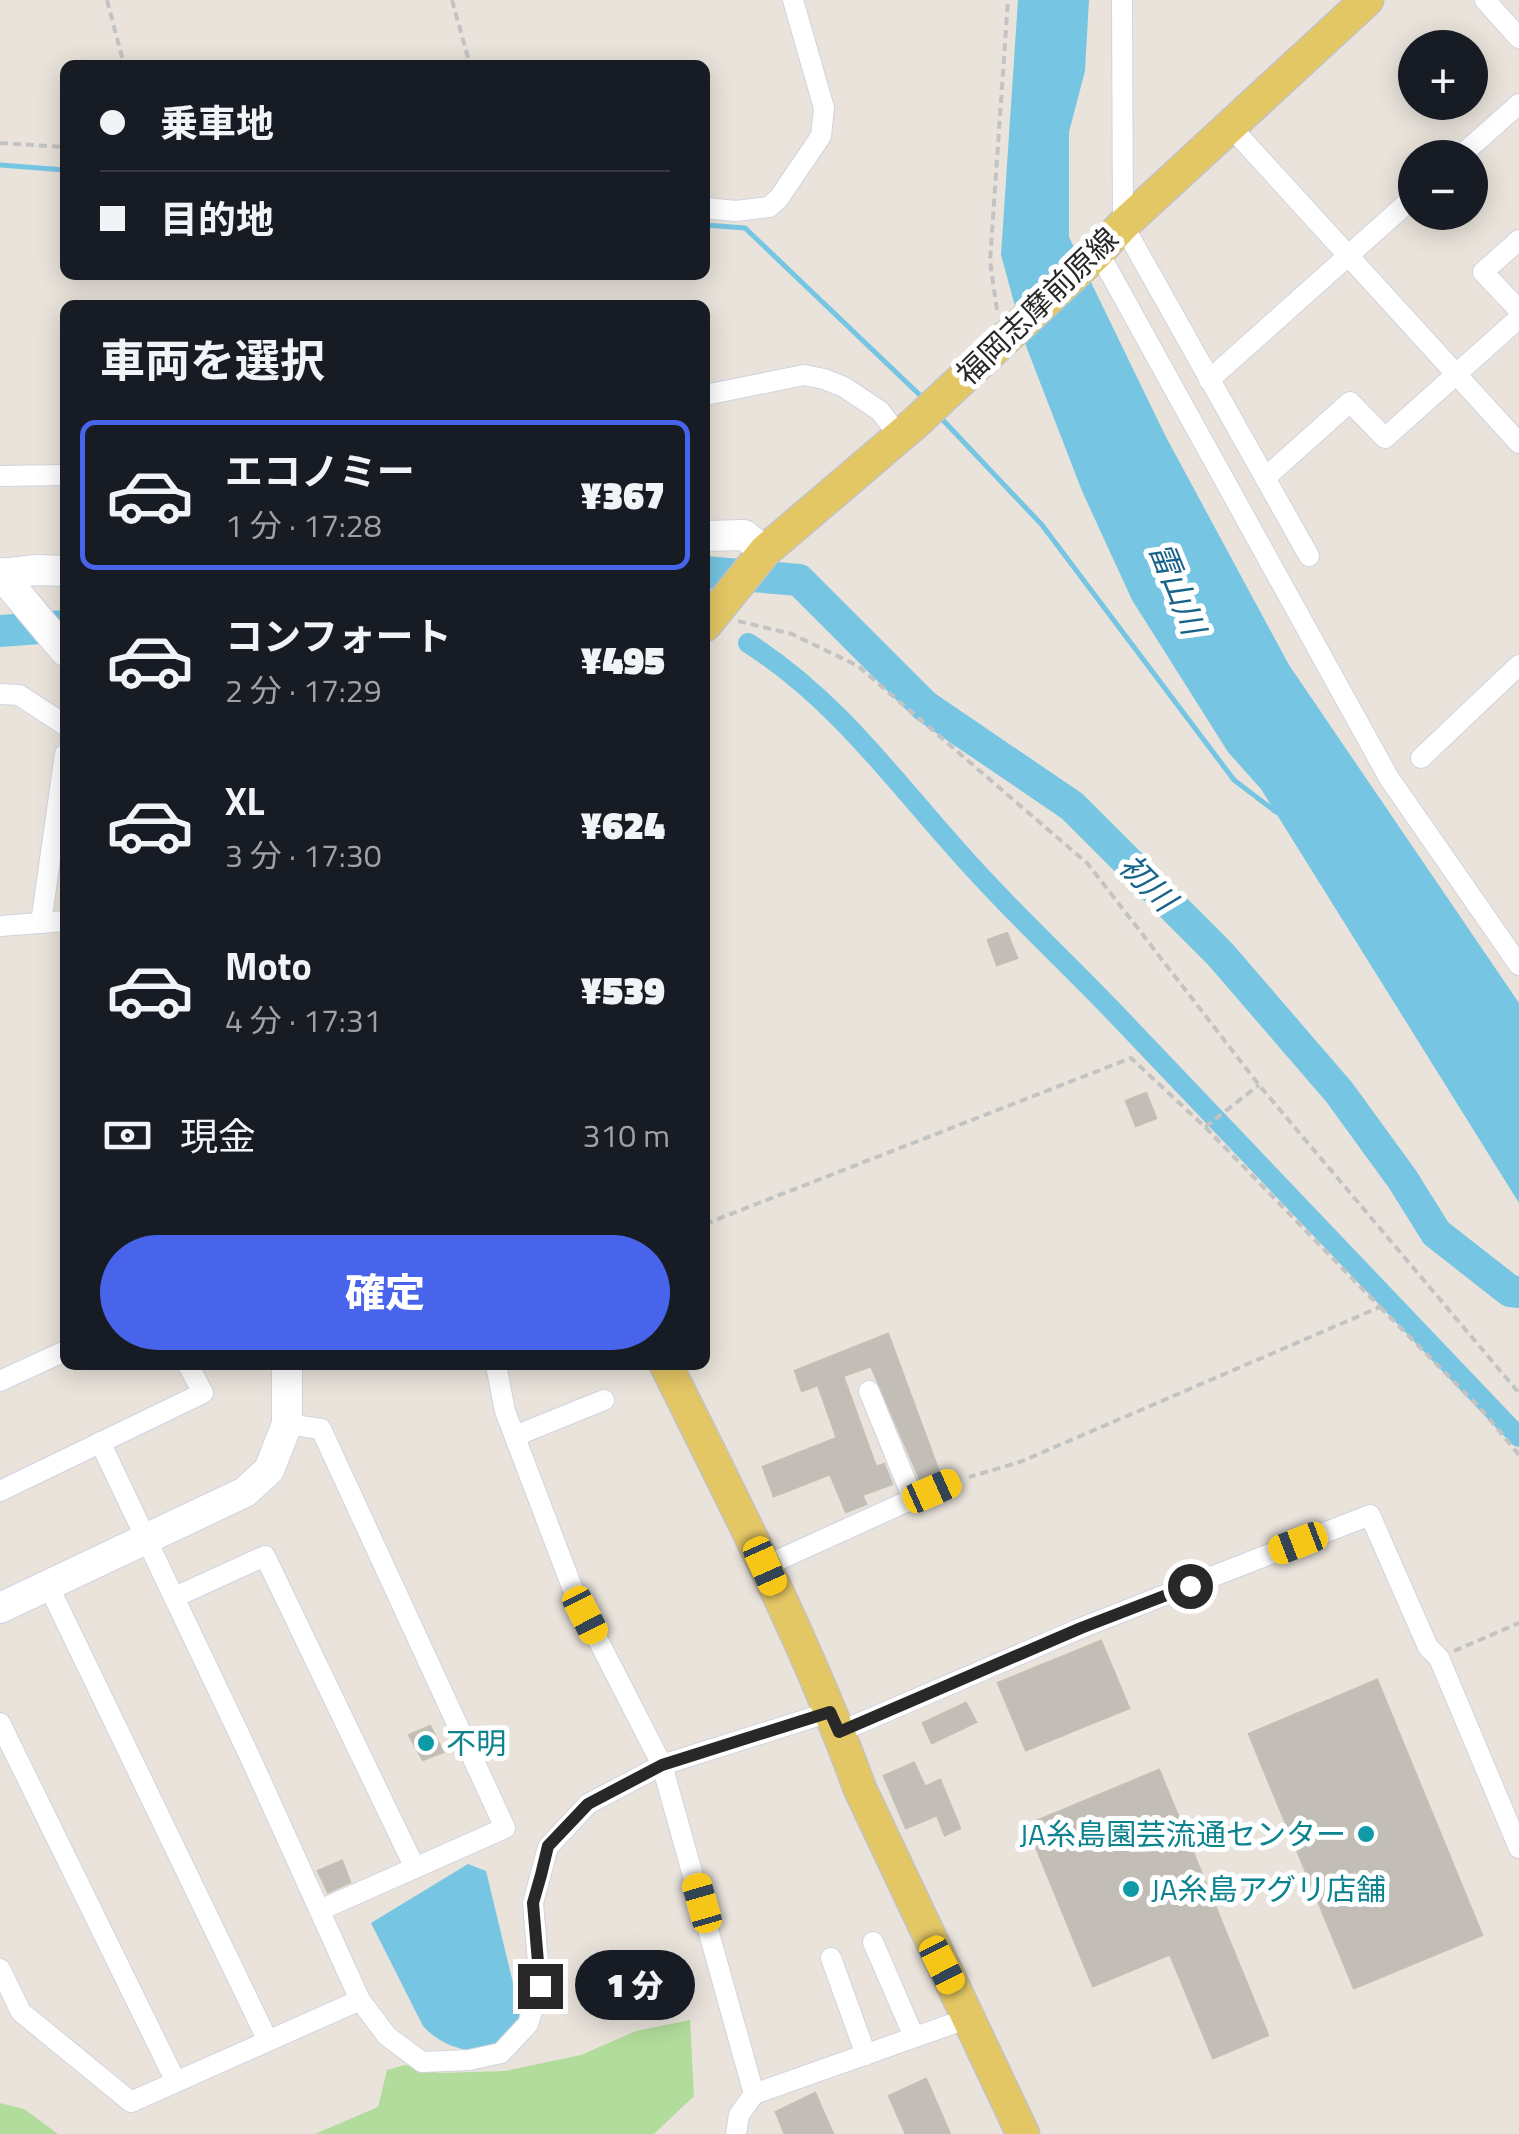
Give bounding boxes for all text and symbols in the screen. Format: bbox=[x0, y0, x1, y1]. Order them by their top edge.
map controls bbox=[1398, 30, 1488, 230]
button: + bbox=[1398, 30, 1488, 120]
text: 乗車地 bbox=[160, 94, 274, 152]
button: − bbox=[1398, 140, 1488, 230]
text: 目的地 bbox=[160, 190, 274, 248]
street label: 福岡志摩前原線 bbox=[945, 217, 1129, 395]
text: 車両を選択 bbox=[100, 326, 325, 394]
text: エコノミー bbox=[225, 442, 415, 500]
icon: car bbox=[105, 450, 195, 540]
text: ¥367 bbox=[580, 466, 665, 524]
text: 1 分 · 17:28 bbox=[225, 501, 382, 549]
water label: 雷山川 bbox=[1138, 534, 1219, 644]
text: コンフォート bbox=[225, 607, 452, 665]
icon: car bbox=[105, 615, 195, 705]
text: ¥495 bbox=[580, 631, 665, 689]
text: 2 分 · 17:29 bbox=[225, 666, 382, 714]
text: XL bbox=[225, 772, 265, 830]
icon: car bbox=[105, 780, 195, 870]
text: ¥624 bbox=[580, 796, 665, 854]
text: 3 分 · 17:30 bbox=[225, 831, 382, 879]
water label: 初川 bbox=[1108, 842, 1190, 924]
text: Moto bbox=[225, 937, 312, 995]
icon: car bbox=[105, 945, 195, 1035]
text: ¥539 bbox=[580, 961, 665, 1019]
text: 4 分 · 17:31 bbox=[225, 996, 382, 1044]
text: 現金 bbox=[180, 1107, 256, 1165]
icon: cash bbox=[100, 1108, 155, 1163]
text: 310 m bbox=[582, 1111, 670, 1159]
button: 確定 bbox=[100, 1235, 670, 1350]
car bbox=[898, 1465, 966, 1517]
car bbox=[1265, 1518, 1331, 1568]
car bbox=[739, 1532, 791, 1600]
route start bbox=[1168, 1564, 1213, 1609]
car bbox=[558, 1581, 612, 1649]
place label: 不明 bbox=[446, 1720, 506, 1766]
marker: 不明 bbox=[415, 1732, 437, 1754]
place label: JA糸島園芸流通センター bbox=[1019, 1811, 1346, 1857]
marker: JA糸島園芸流通センター bbox=[1355, 1823, 1377, 1845]
place label: JA糸島アグリ店舗 bbox=[1151, 1866, 1386, 1912]
car bbox=[679, 1870, 725, 1936]
marker: JA糸島アグリ店舗 bbox=[1120, 1878, 1142, 1900]
car bbox=[915, 1931, 969, 1999]
callout: 1 分 bbox=[575, 1951, 695, 2021]
text: 1 分 bbox=[607, 1961, 663, 2009]
route end bbox=[518, 1964, 563, 2009]

